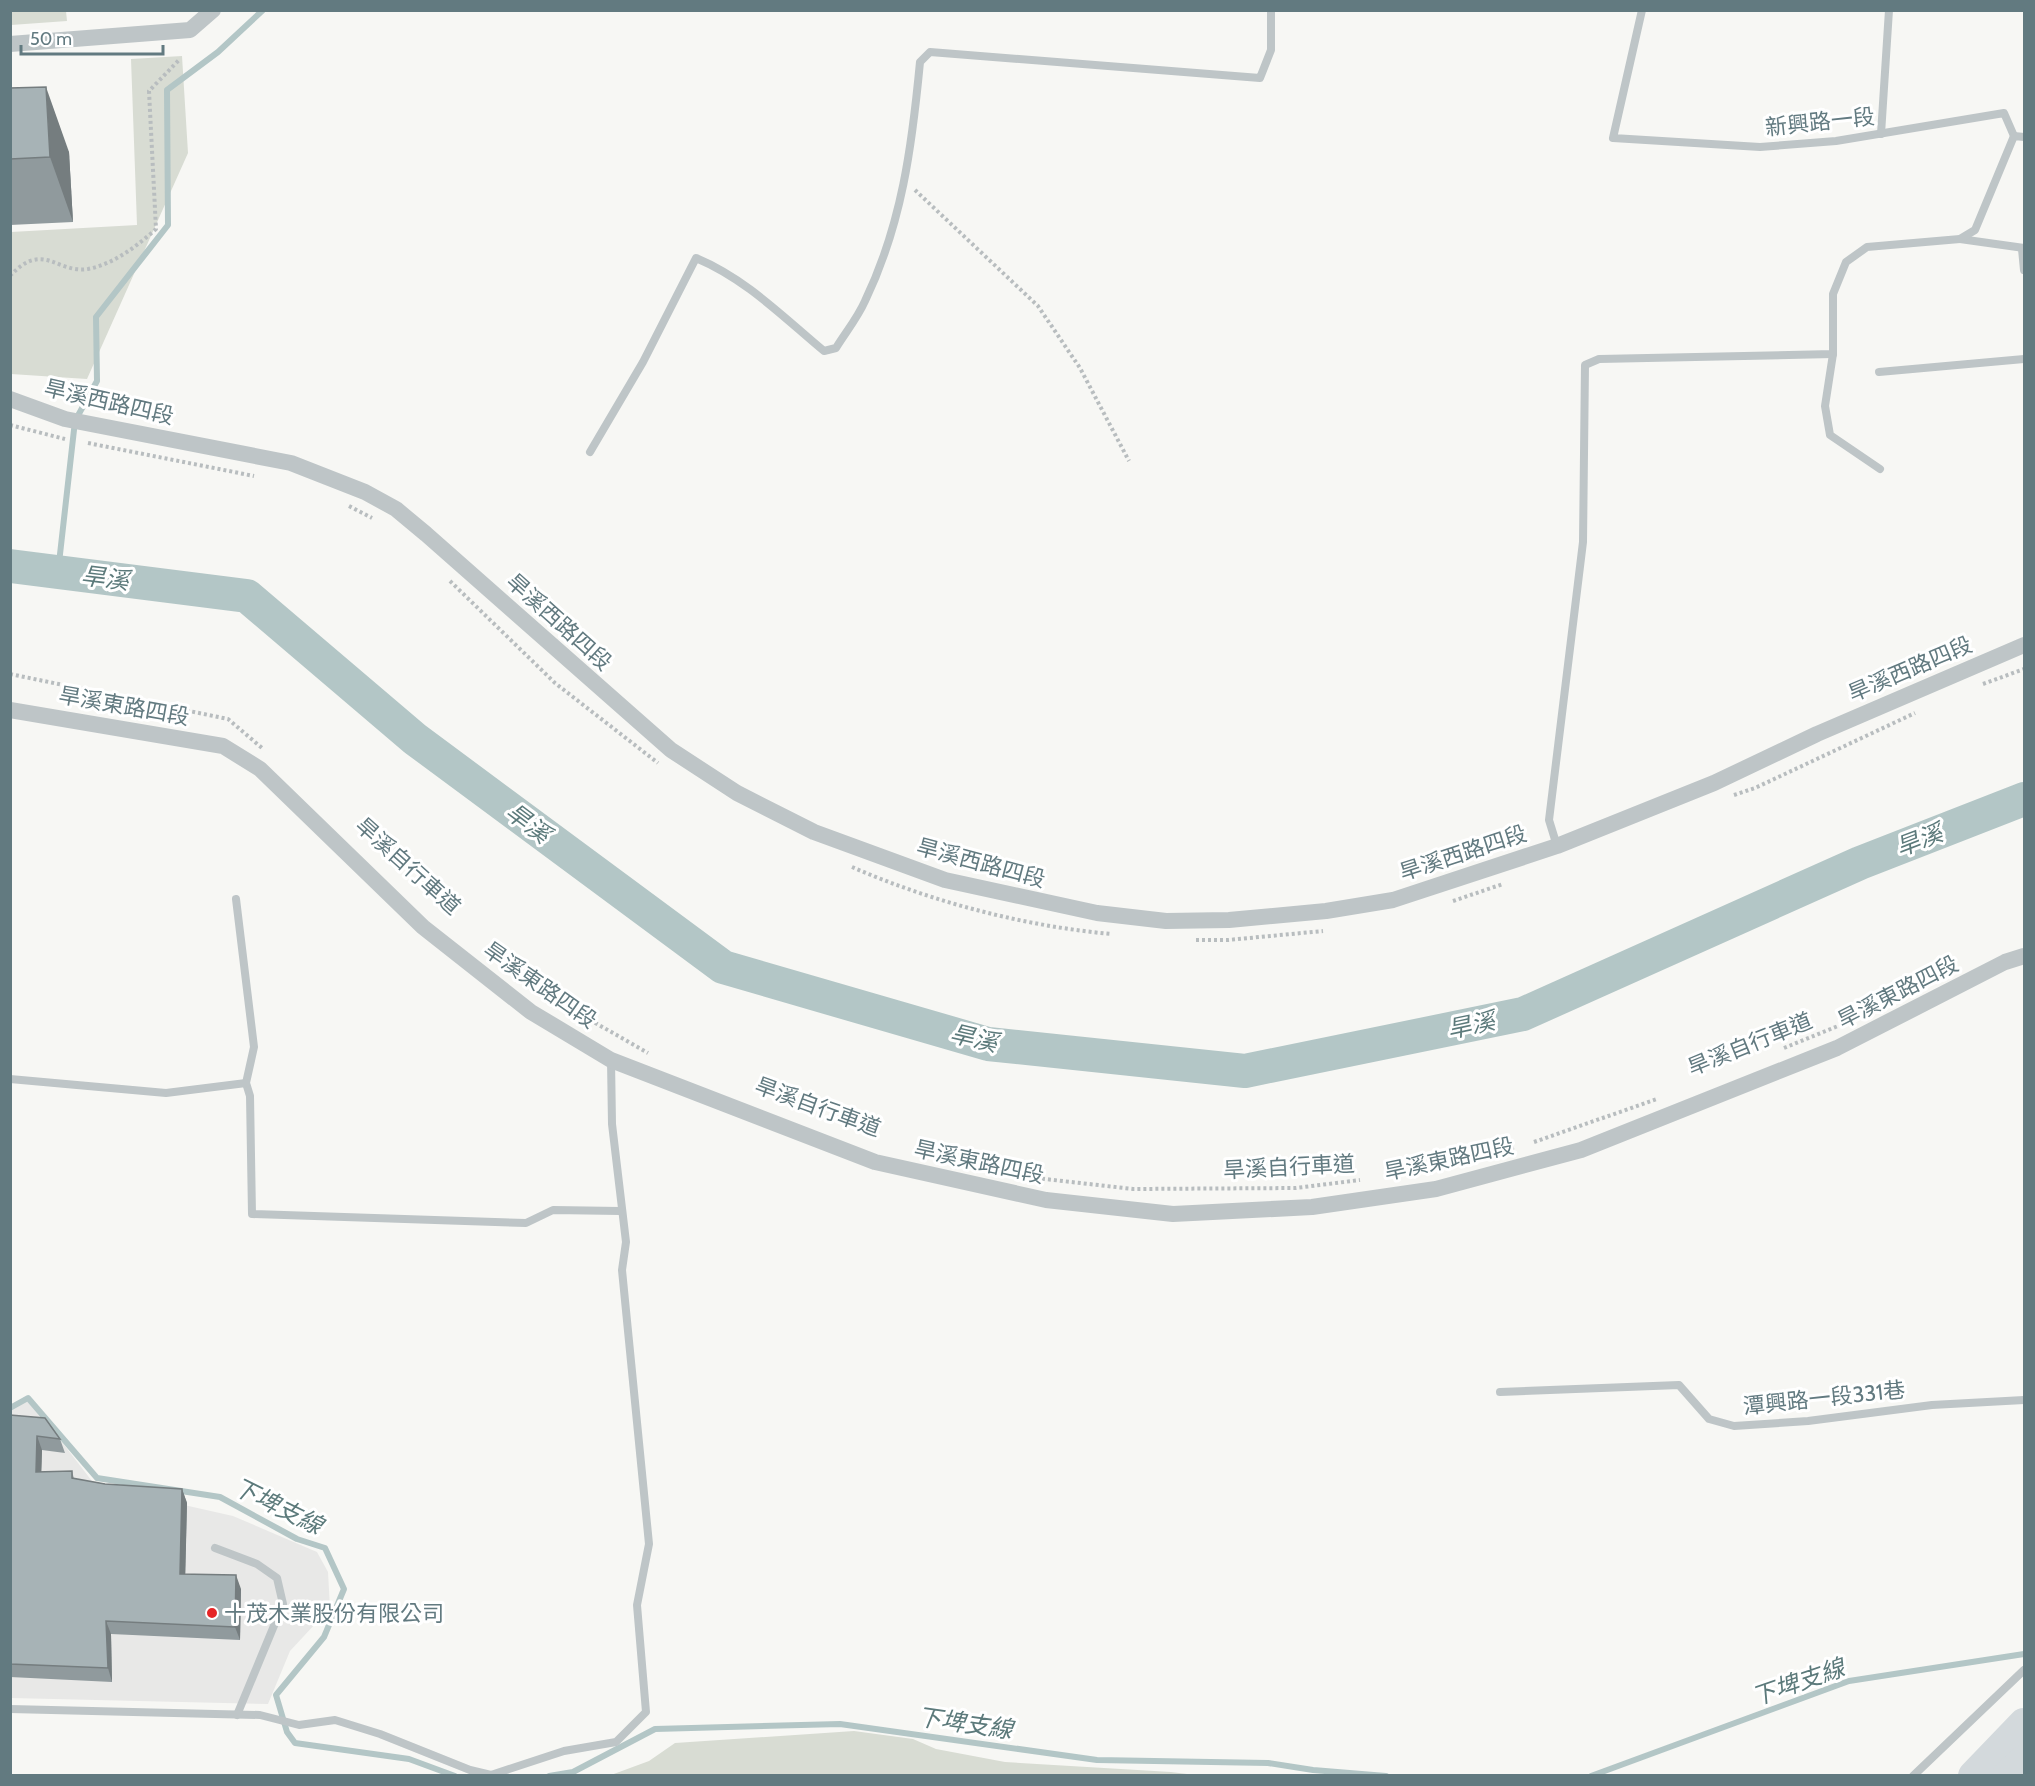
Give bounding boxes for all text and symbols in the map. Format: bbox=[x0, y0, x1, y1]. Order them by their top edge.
scale bar bbox=[21, 18, 164, 56]
text: 50 m bbox=[30, 28, 72, 50]
street label: 新興路一段 bbox=[1764, 103, 1876, 141]
street label: 旱溪西路四段 bbox=[42, 374, 176, 430]
water label: 旱溪 bbox=[79, 561, 134, 596]
street label: 旱溪西路四段 bbox=[501, 568, 617, 676]
street label: 旱溪西路四段 bbox=[1844, 631, 1976, 707]
street label: 旱溪東路四段 bbox=[57, 681, 191, 731]
water label: 旱溪 bbox=[500, 797, 558, 851]
street label: 旱溪自行車道 bbox=[350, 812, 466, 920]
water label: 旱溪 bbox=[1891, 817, 1949, 862]
street label: 旱溪西路四段 bbox=[1396, 820, 1530, 886]
street label: 旱溪西路四段 bbox=[914, 833, 1048, 893]
street label: 旱溪東路四段 bbox=[478, 936, 602, 1034]
street label: 旱溪東路四段 bbox=[1833, 950, 1963, 1034]
water label: 旱溪 bbox=[1445, 1005, 1500, 1044]
street label: 旱溪自行車道 bbox=[1684, 1007, 1816, 1081]
water label: 旱溪 bbox=[947, 1018, 1004, 1058]
street label: 旱溪自行車道 bbox=[751, 1072, 885, 1142]
street label: 旱溪東路四段 bbox=[1382, 1132, 1516, 1186]
street label: 旱溪東路四段 bbox=[912, 1135, 1046, 1189]
street label: 旱溪自行車道 bbox=[1222, 1150, 1356, 1184]
street label: 潭興路一段331巷 bbox=[1742, 1376, 1906, 1420]
water label: 下埤支線 bbox=[229, 1472, 330, 1541]
place label: 十茂木業股份有限公司 bbox=[224, 1600, 444, 1627]
marker: 十茂木業股份有限公司 bbox=[205, 1606, 219, 1620]
water label: 下埤支線 bbox=[1748, 1652, 1851, 1711]
water label: 下埤支線 bbox=[915, 1702, 1018, 1744]

